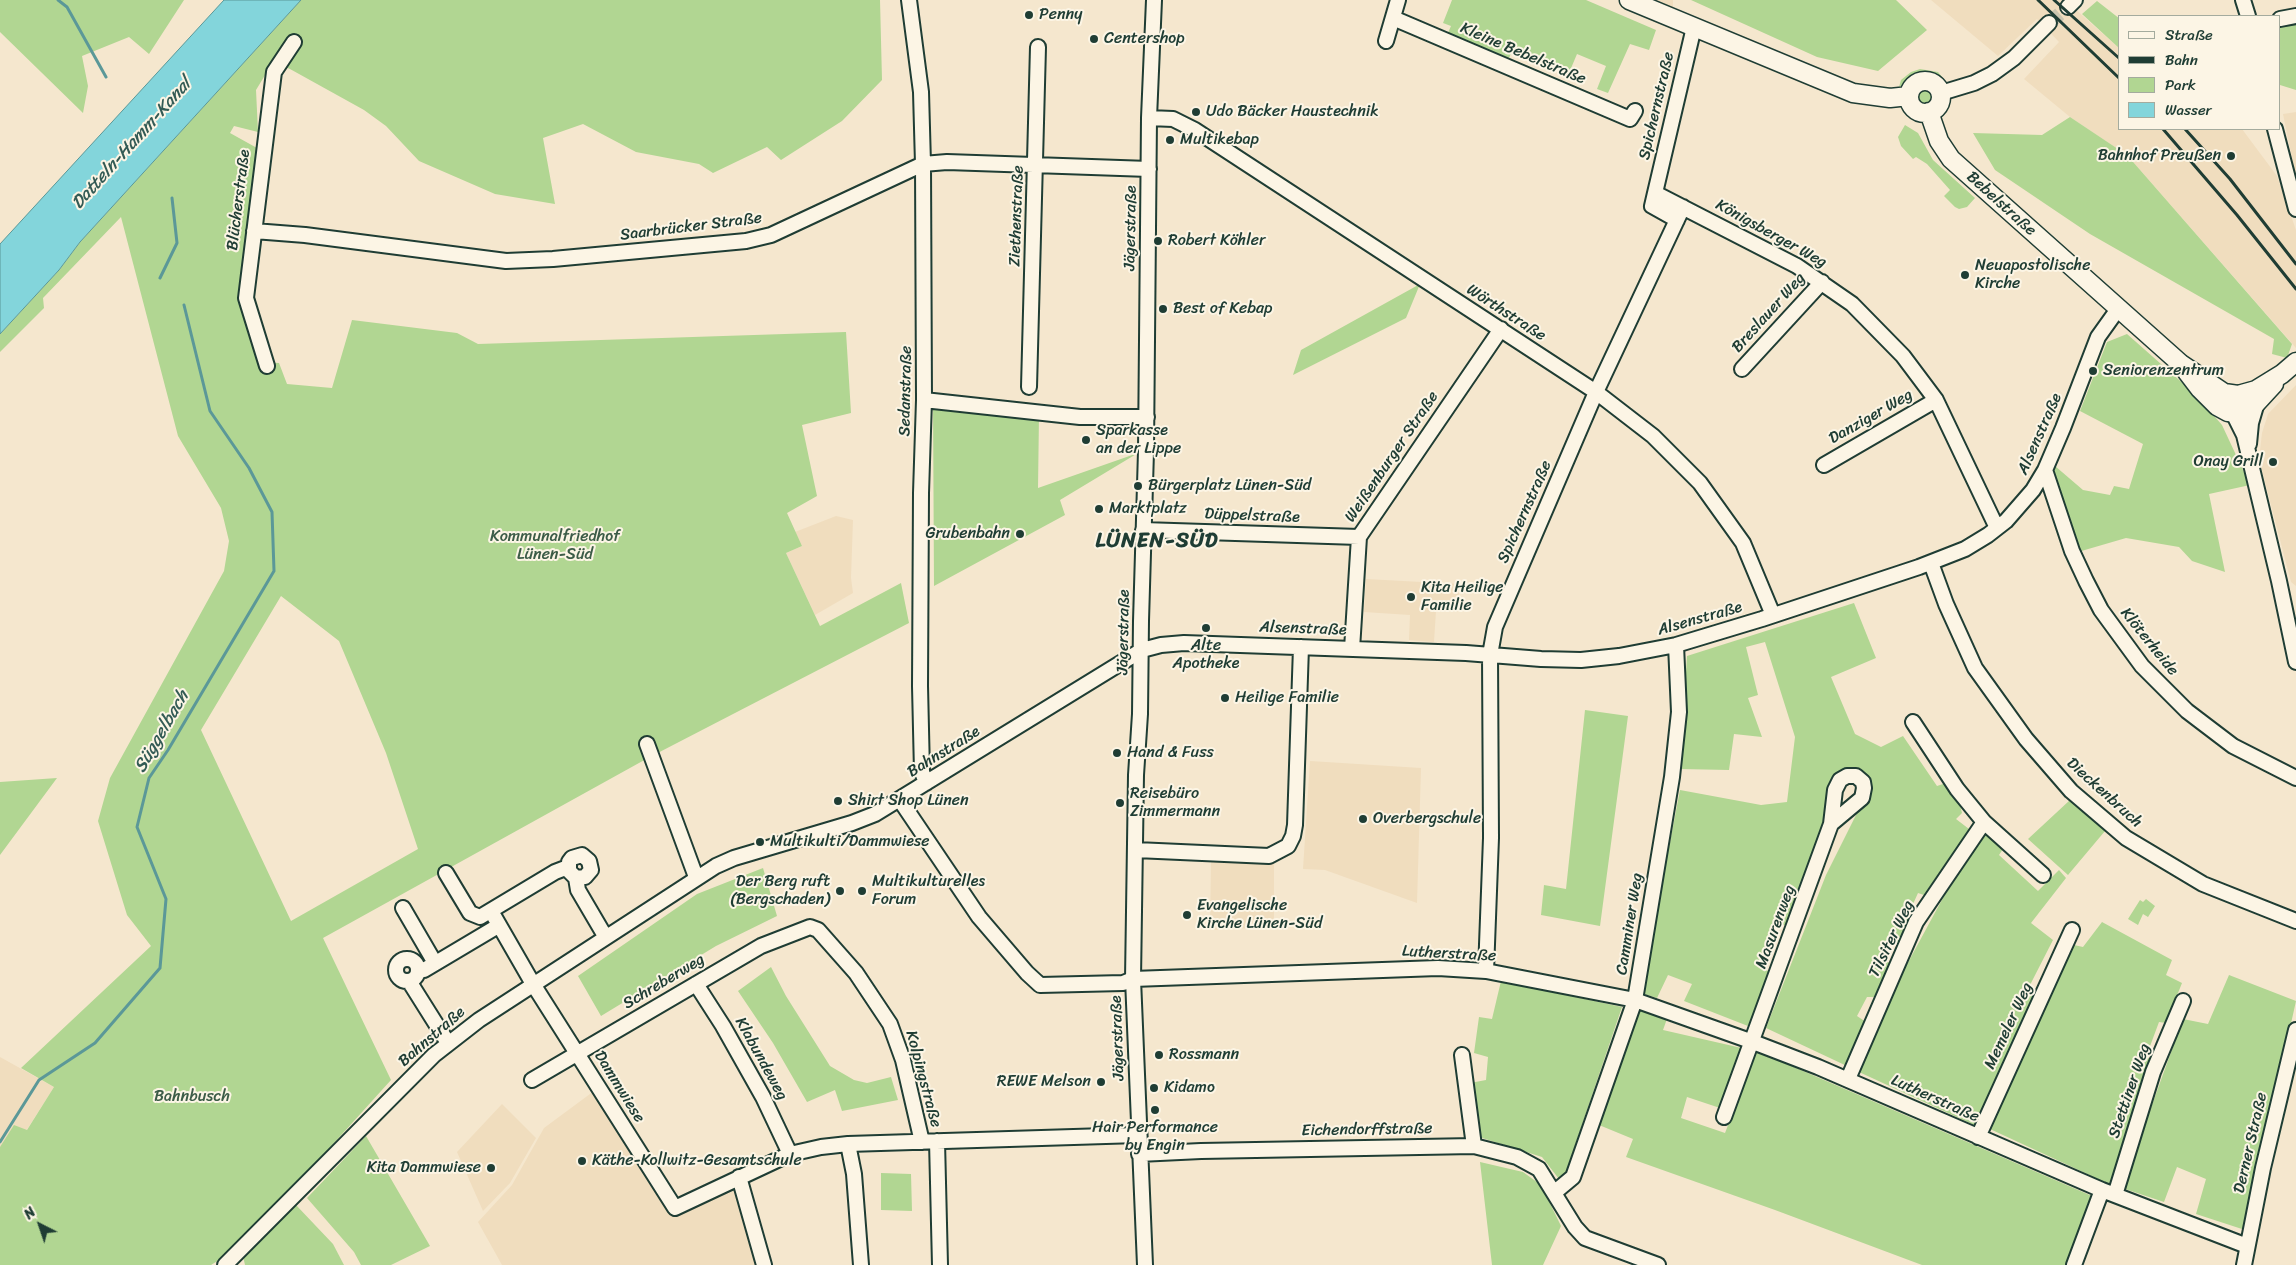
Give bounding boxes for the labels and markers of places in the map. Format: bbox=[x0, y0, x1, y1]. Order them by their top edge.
place label: Penny bbox=[1039, 5, 1082, 25]
marker: Penny bbox=[1023, 9, 1035, 21]
place label: Centershop bbox=[1104, 29, 1185, 49]
marker: Centershop bbox=[1088, 33, 1100, 45]
place label: Udo Bäcker Haustechnik bbox=[1206, 102, 1379, 122]
marker: Udo Bäcker Haustechnik bbox=[1190, 106, 1202, 118]
place label: Multikebap bbox=[1180, 130, 1259, 150]
marker: Multikebap bbox=[1164, 134, 1176, 146]
place label: Bahnhof Preußen bbox=[2098, 146, 2221, 166]
marker: Bahnhof Preußen bbox=[2225, 150, 2237, 162]
place label: Robert Köhler bbox=[1168, 231, 1266, 251]
marker: Robert Köhler bbox=[1152, 235, 1164, 247]
place label: Neuapostolische Kirche bbox=[1975, 256, 2090, 294]
marker: Neuapostolische Kirche bbox=[1959, 269, 1971, 281]
place label: Best of Kebap bbox=[1173, 299, 1272, 319]
marker: Best of Kebap bbox=[1157, 303, 1169, 315]
place label: Seniorenzentrum bbox=[2103, 361, 2224, 381]
marker: Seniorenzentrum bbox=[2087, 365, 2099, 377]
place label: Sparkasse an der Lippe bbox=[1096, 421, 1181, 459]
marker: Sparkasse an der Lippe bbox=[1080, 434, 1092, 446]
place label: Onay Grill bbox=[2193, 452, 2263, 472]
marker: Onay Grill bbox=[2267, 456, 2279, 468]
place label: Bürgerplatz Lünen-Süd bbox=[1148, 476, 1311, 496]
marker: Bürgerplatz Lünen-Süd bbox=[1132, 480, 1144, 492]
place label: Marktplatz bbox=[1109, 499, 1187, 519]
marker: Marktplatz bbox=[1093, 503, 1105, 515]
place label: Grubenbahn bbox=[926, 524, 1010, 544]
marker: Grubenbahn bbox=[1014, 528, 1026, 540]
place label: Kita Heilige Familie bbox=[1421, 578, 1504, 616]
marker: Kita Heilige Familie bbox=[1405, 591, 1417, 603]
marker: Alte Apotheke bbox=[1200, 622, 1212, 634]
place label: Alte Apotheke bbox=[1173, 636, 1239, 674]
place label: Heilige Familie bbox=[1235, 688, 1339, 708]
marker: Heilige Familie bbox=[1219, 692, 1231, 704]
place label: Hand & Fuss bbox=[1127, 743, 1214, 763]
marker: Hand & Fuss bbox=[1111, 747, 1123, 759]
place label: Reisebüro Zimmermann bbox=[1130, 784, 1220, 822]
place label: Shirt Shop Lünen bbox=[848, 791, 969, 811]
marker: Shirt Shop Lünen bbox=[832, 795, 844, 807]
marker: Reisebüro Zimmermann bbox=[1114, 797, 1126, 809]
place label: Overbergschule bbox=[1373, 809, 1481, 829]
marker: Overbergschule bbox=[1357, 813, 1369, 825]
place label: Multikulti/Dammwiese bbox=[770, 832, 930, 852]
marker: Multikulti/Dammwiese bbox=[754, 836, 766, 848]
place label: Der Berg ruft (Bergschaden) bbox=[730, 872, 830, 910]
place label: Multikulturelles Forum bbox=[872, 872, 985, 910]
marker: Der Berg ruft (Bergschaden) bbox=[834, 885, 846, 897]
marker: Multikulturelles Forum bbox=[856, 885, 868, 897]
place label: Evangelische Kirche Lünen-Süd bbox=[1197, 896, 1322, 934]
marker: Evangelische Kirche Lünen-Süd bbox=[1181, 909, 1193, 921]
place label: Rossmann bbox=[1169, 1045, 1239, 1065]
marker: Rossmann bbox=[1153, 1049, 1165, 1061]
place label: REWE Melson bbox=[997, 1072, 1091, 1092]
marker: REWE Melson bbox=[1095, 1076, 1107, 1088]
place label: Kidamo bbox=[1164, 1078, 1215, 1098]
marker: Kidamo bbox=[1148, 1082, 1160, 1094]
marker: Hair Performance by Engin bbox=[1149, 1104, 1161, 1116]
place label: Hair Performance by Engin bbox=[1092, 1118, 1218, 1156]
place label: Käthe-Kollwitz-Gesamtschule bbox=[592, 1151, 802, 1171]
marker: Käthe-Kollwitz-Gesamtschule bbox=[576, 1155, 588, 1167]
place label: Kita Dammwiese bbox=[367, 1158, 481, 1178]
marker: Kita Dammwiese bbox=[485, 1162, 497, 1174]

